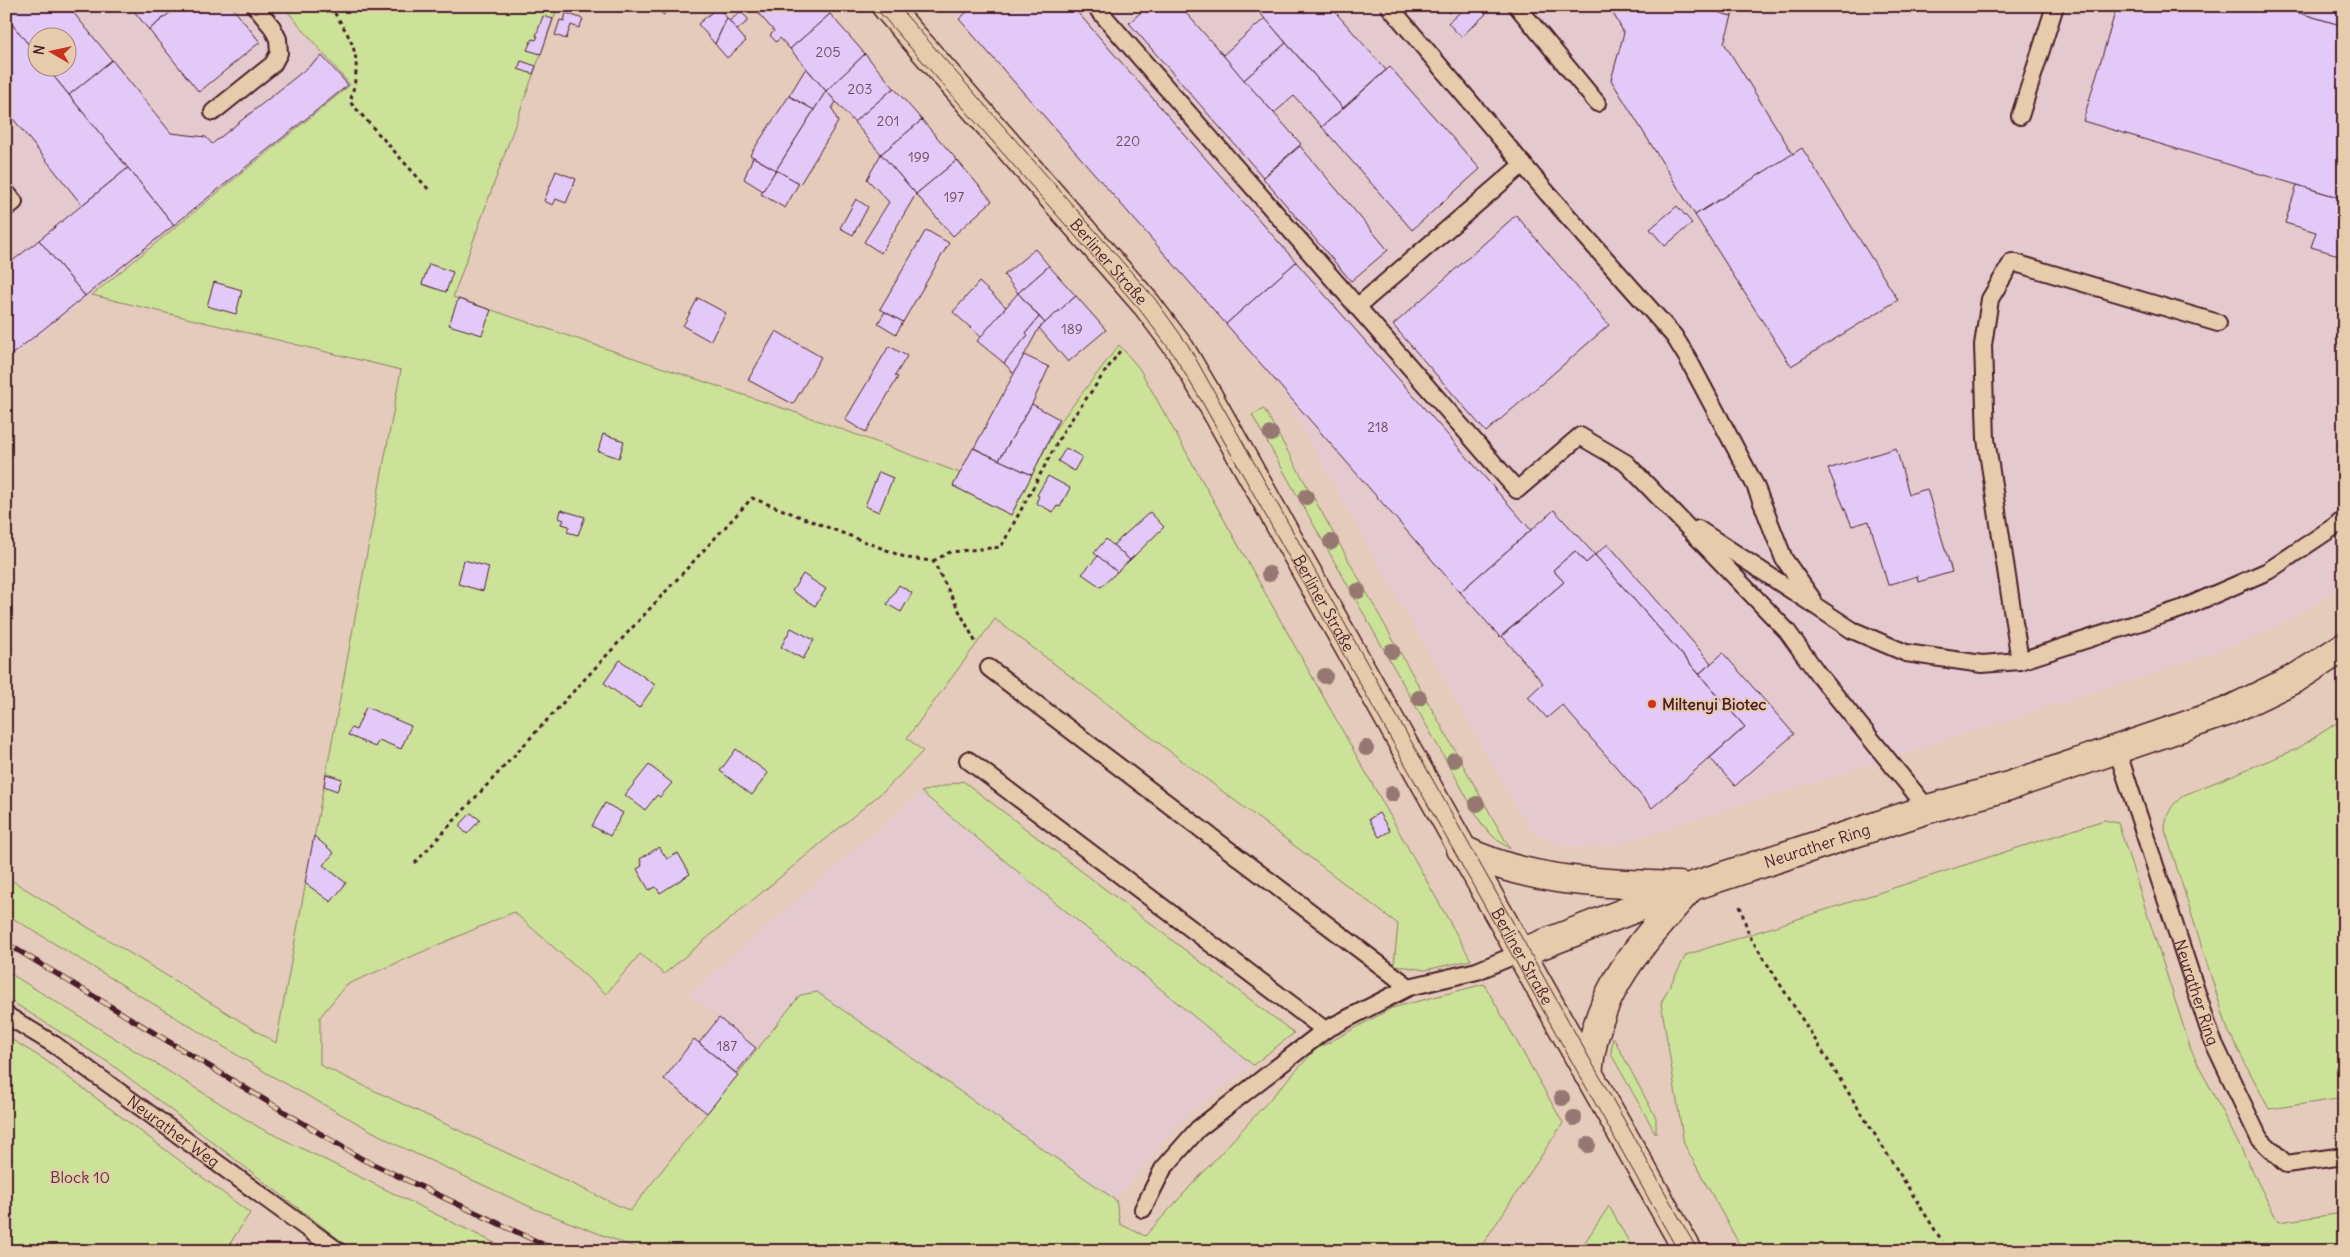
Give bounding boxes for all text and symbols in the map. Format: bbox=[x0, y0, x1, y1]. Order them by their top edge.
north arrow bbox=[28, 28, 78, 78]
house number: 205 bbox=[816, 43, 840, 61]
text: N bbox=[30, 44, 49, 56]
house number: 203 bbox=[848, 80, 872, 98]
house number: 201 bbox=[877, 112, 899, 130]
house number: 220 bbox=[1116, 132, 1140, 150]
house number: 199 bbox=[908, 148, 930, 166]
house number: 197 bbox=[944, 188, 964, 206]
street label: Berliner Straße bbox=[1066, 214, 1152, 309]
house number: 189 bbox=[1061, 320, 1083, 338]
house number: 218 bbox=[1367, 418, 1389, 436]
street label: Berliner Straße bbox=[1289, 551, 1359, 655]
place label: Miltenyi Biotec bbox=[1662, 694, 1767, 715]
marker: Miltenyi Biotec bbox=[1646, 698, 1658, 710]
street label: Neurather Ring bbox=[1762, 819, 1872, 872]
street label: Berliner Straße bbox=[1487, 904, 1558, 1008]
street label: Neurather Ring bbox=[2170, 937, 2224, 1049]
house number: 187 bbox=[717, 1037, 737, 1055]
street label: Neurather Weg bbox=[123, 1091, 224, 1172]
park label: Block 10 bbox=[50, 1167, 110, 1187]

